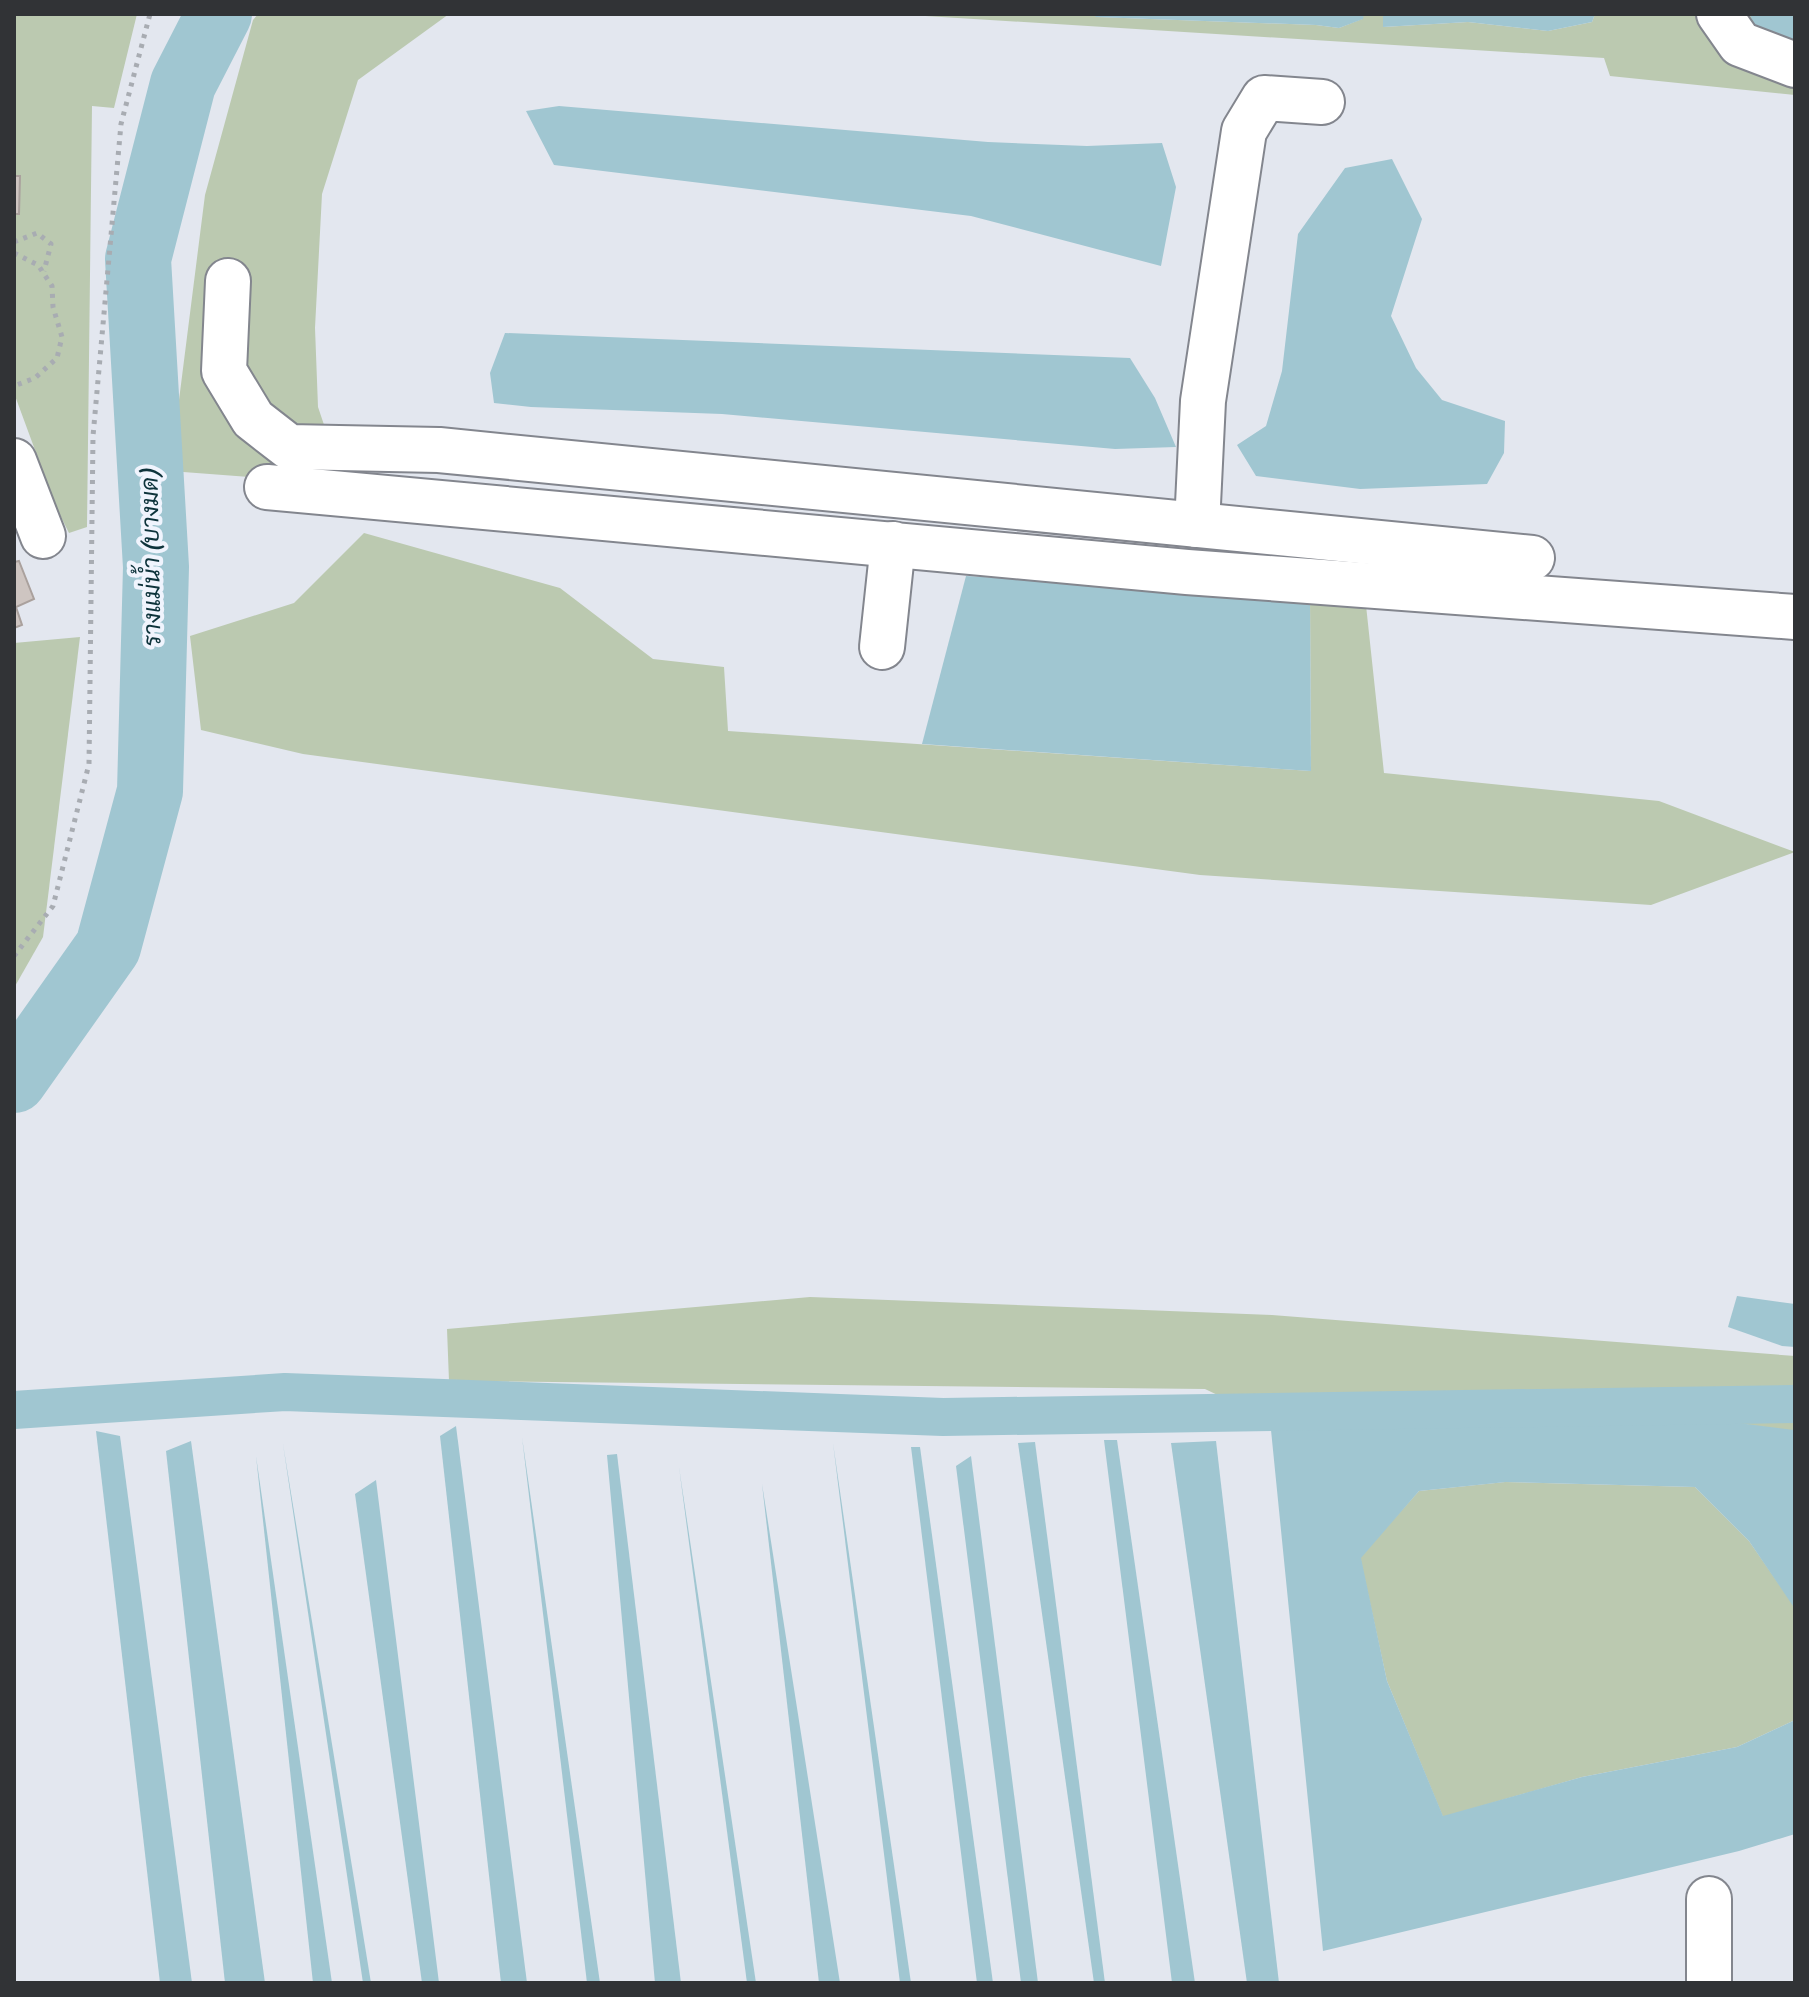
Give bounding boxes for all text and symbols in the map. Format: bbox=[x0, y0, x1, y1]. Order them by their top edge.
water label: รางแม่น้ำ (บางมด) bbox=[129, 468, 168, 647]

